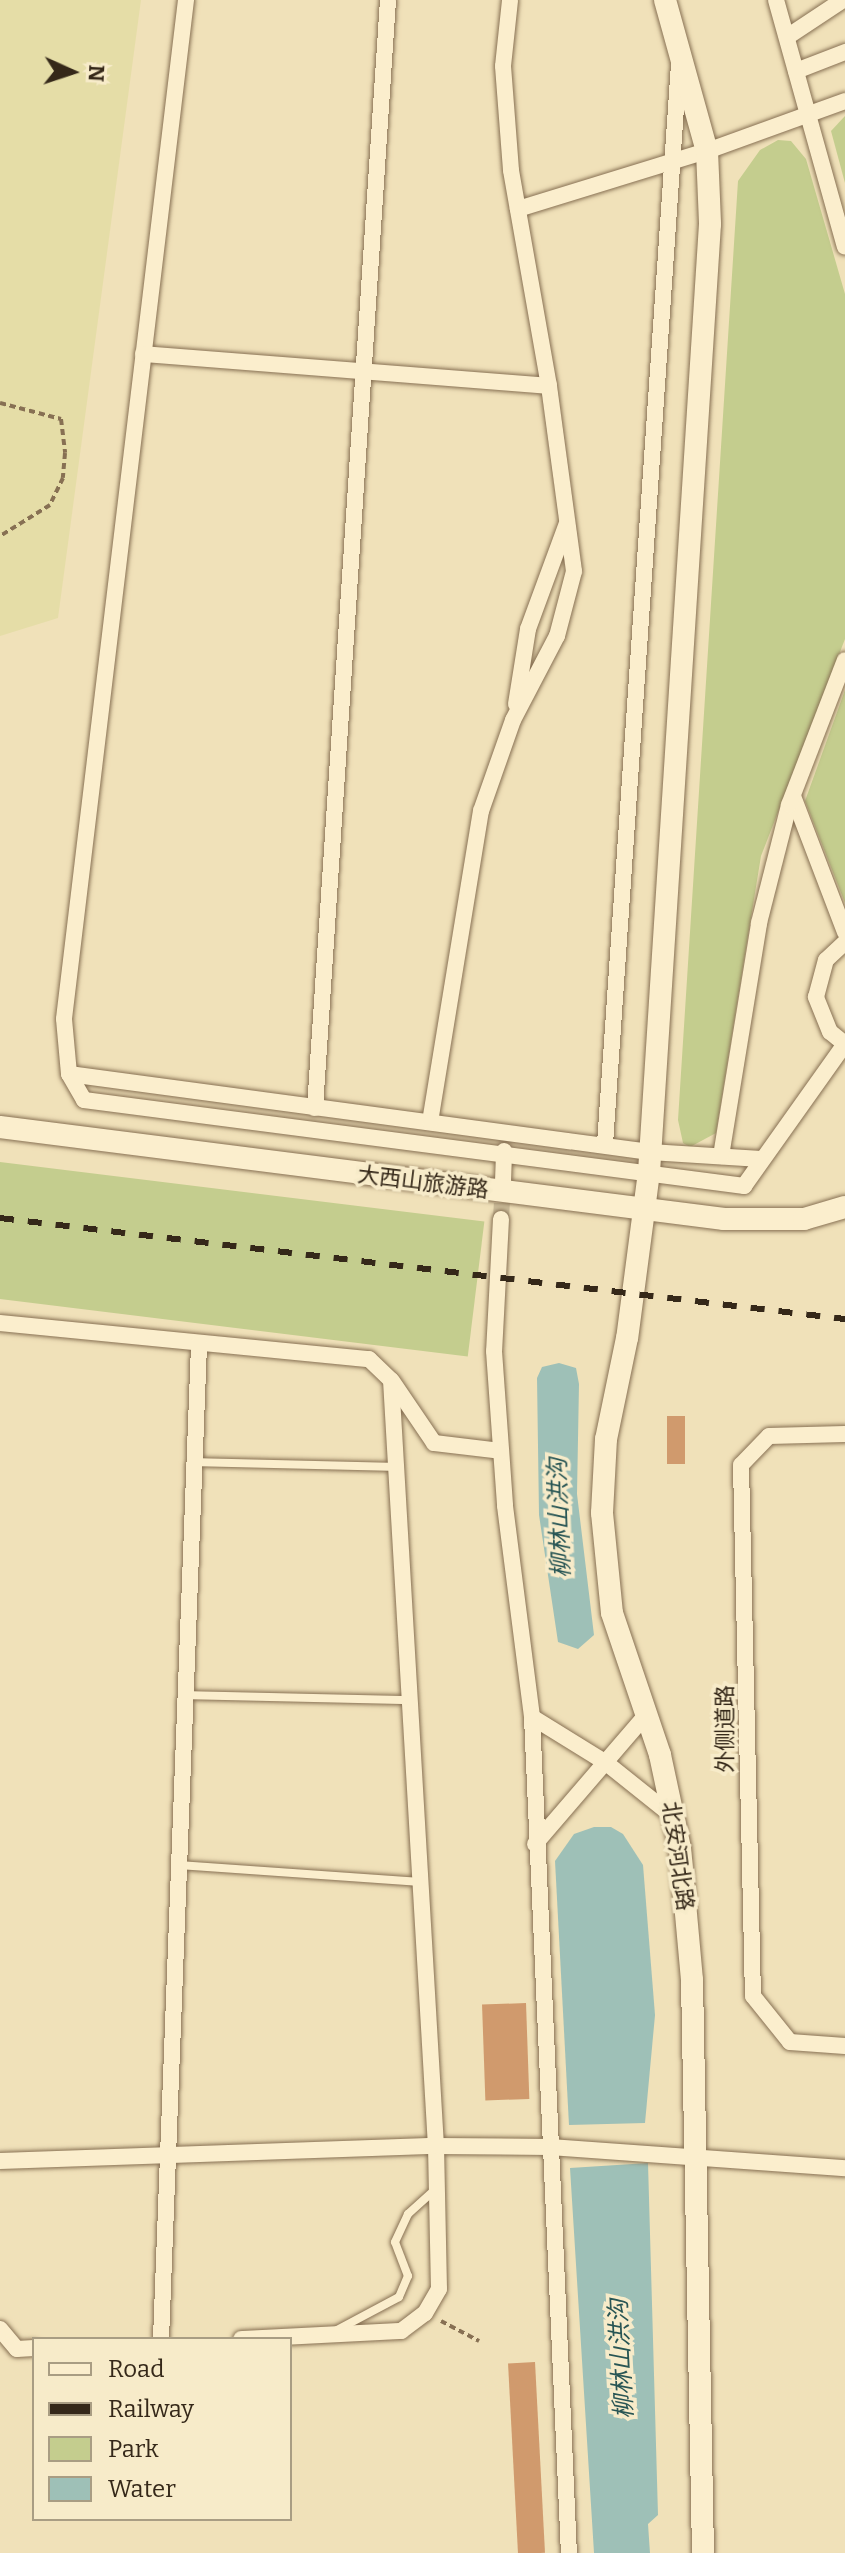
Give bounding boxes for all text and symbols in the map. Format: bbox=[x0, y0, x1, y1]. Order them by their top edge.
north arrow bbox=[32, 32, 112, 112]
text: N bbox=[83, 64, 110, 82]
street label: 大西山旅游路 bbox=[356, 1161, 490, 1203]
water label: 柳林山洪沟 bbox=[544, 1458, 576, 1578]
street label: 外侧道路 bbox=[712, 1685, 738, 1773]
street label: 北安河北路 bbox=[657, 1800, 699, 1912]
water label: 柳林山洪沟 bbox=[604, 2298, 640, 2420]
legend bbox=[32, 2337, 292, 2521]
text: Road bbox=[108, 2355, 164, 2383]
text: Railway bbox=[108, 2395, 194, 2423]
text: Park bbox=[108, 2435, 159, 2463]
text: Water bbox=[108, 2475, 176, 2503]

